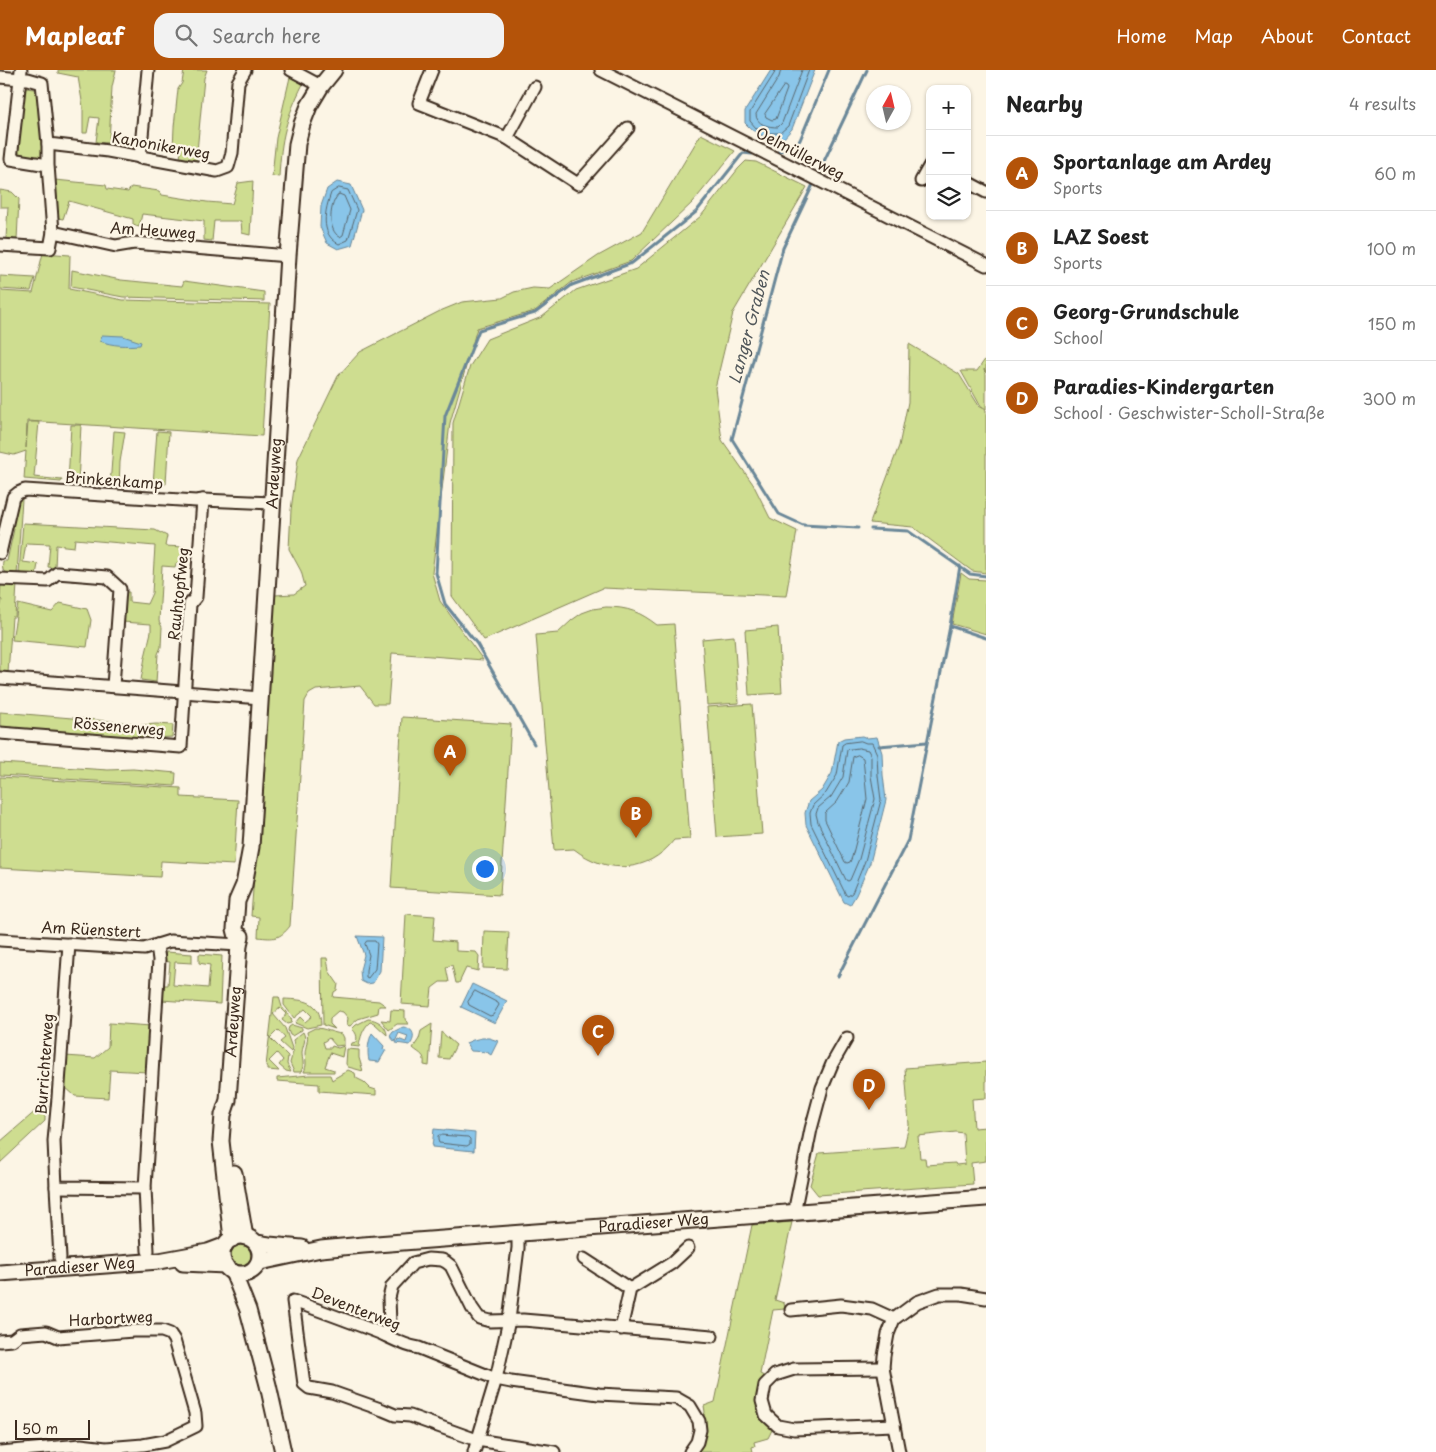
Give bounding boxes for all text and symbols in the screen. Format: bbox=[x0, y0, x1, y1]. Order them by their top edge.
search box bbox=[154, 13, 504, 58]
text: Mapleaf bbox=[25, 17, 124, 53]
icon: search bbox=[172, 21, 200, 49]
text: Search here bbox=[212, 21, 321, 49]
text: Home bbox=[1116, 22, 1166, 49]
text: Map bbox=[1194, 22, 1233, 49]
text: About bbox=[1261, 22, 1313, 49]
text: Contact bbox=[1341, 22, 1411, 49]
north arrow bbox=[866, 85, 911, 130]
map controls bbox=[926, 85, 971, 220]
button: + bbox=[926, 85, 971, 130]
text: Nearby bbox=[1006, 87, 1083, 119]
text: 4 results bbox=[1349, 91, 1416, 115]
street label: Oelmüllerweg bbox=[752, 120, 849, 185]
street label: Kanonikerweg bbox=[110, 125, 212, 165]
button: − bbox=[926, 130, 971, 175]
text: Sportanlage am Ardey bbox=[1053, 147, 1271, 175]
text: A bbox=[1016, 161, 1028, 185]
text: 60 m bbox=[1374, 161, 1416, 185]
button: layers bbox=[926, 175, 971, 220]
text: Sports bbox=[1053, 175, 1102, 199]
street label: Am Heuweg bbox=[109, 215, 197, 244]
text: LAZ Soest bbox=[1053, 222, 1149, 250]
text: B bbox=[1017, 236, 1027, 260]
text: 100 m bbox=[1367, 236, 1416, 260]
text: Sports bbox=[1053, 250, 1102, 274]
water label: Langer Graben bbox=[721, 267, 775, 386]
text: Georg-Grundschule bbox=[1053, 297, 1239, 325]
text: C bbox=[1016, 311, 1028, 335]
text: 150 m bbox=[1368, 311, 1416, 335]
text: School bbox=[1053, 325, 1103, 349]
text: Paradies-Kindergarten bbox=[1053, 372, 1274, 400]
text: D bbox=[1016, 386, 1028, 410]
text: 300 m bbox=[1362, 386, 1416, 410]
text: School · Geschwister-Scholl-Straße bbox=[1053, 400, 1325, 424]
street label: Ardeyweg bbox=[259, 437, 287, 510]
street label: Brinkenkamp bbox=[64, 465, 164, 494]
street label: Rauhtopfweg bbox=[161, 546, 194, 642]
street label: Rössenerweg bbox=[73, 710, 166, 741]
pin: A bbox=[434, 735, 466, 776]
pin: B bbox=[620, 797, 652, 838]
your location bbox=[472, 856, 498, 882]
street label: Am Rüenstert bbox=[41, 914, 142, 943]
street label: Ardeyweg bbox=[218, 985, 246, 1058]
street label: Burrichterweg bbox=[28, 1012, 59, 1115]
pin: C bbox=[582, 1015, 614, 1056]
pin: D bbox=[853, 1069, 885, 1110]
street label: Paradieser Weg bbox=[598, 1206, 709, 1237]
street label: Paradieser Weg bbox=[24, 1250, 136, 1281]
street label: Deventerweg bbox=[308, 1280, 405, 1335]
street label: Harbortweg bbox=[68, 1304, 154, 1331]
scale bar bbox=[15, 1417, 90, 1440]
text: 50 m bbox=[22, 1418, 58, 1439]

